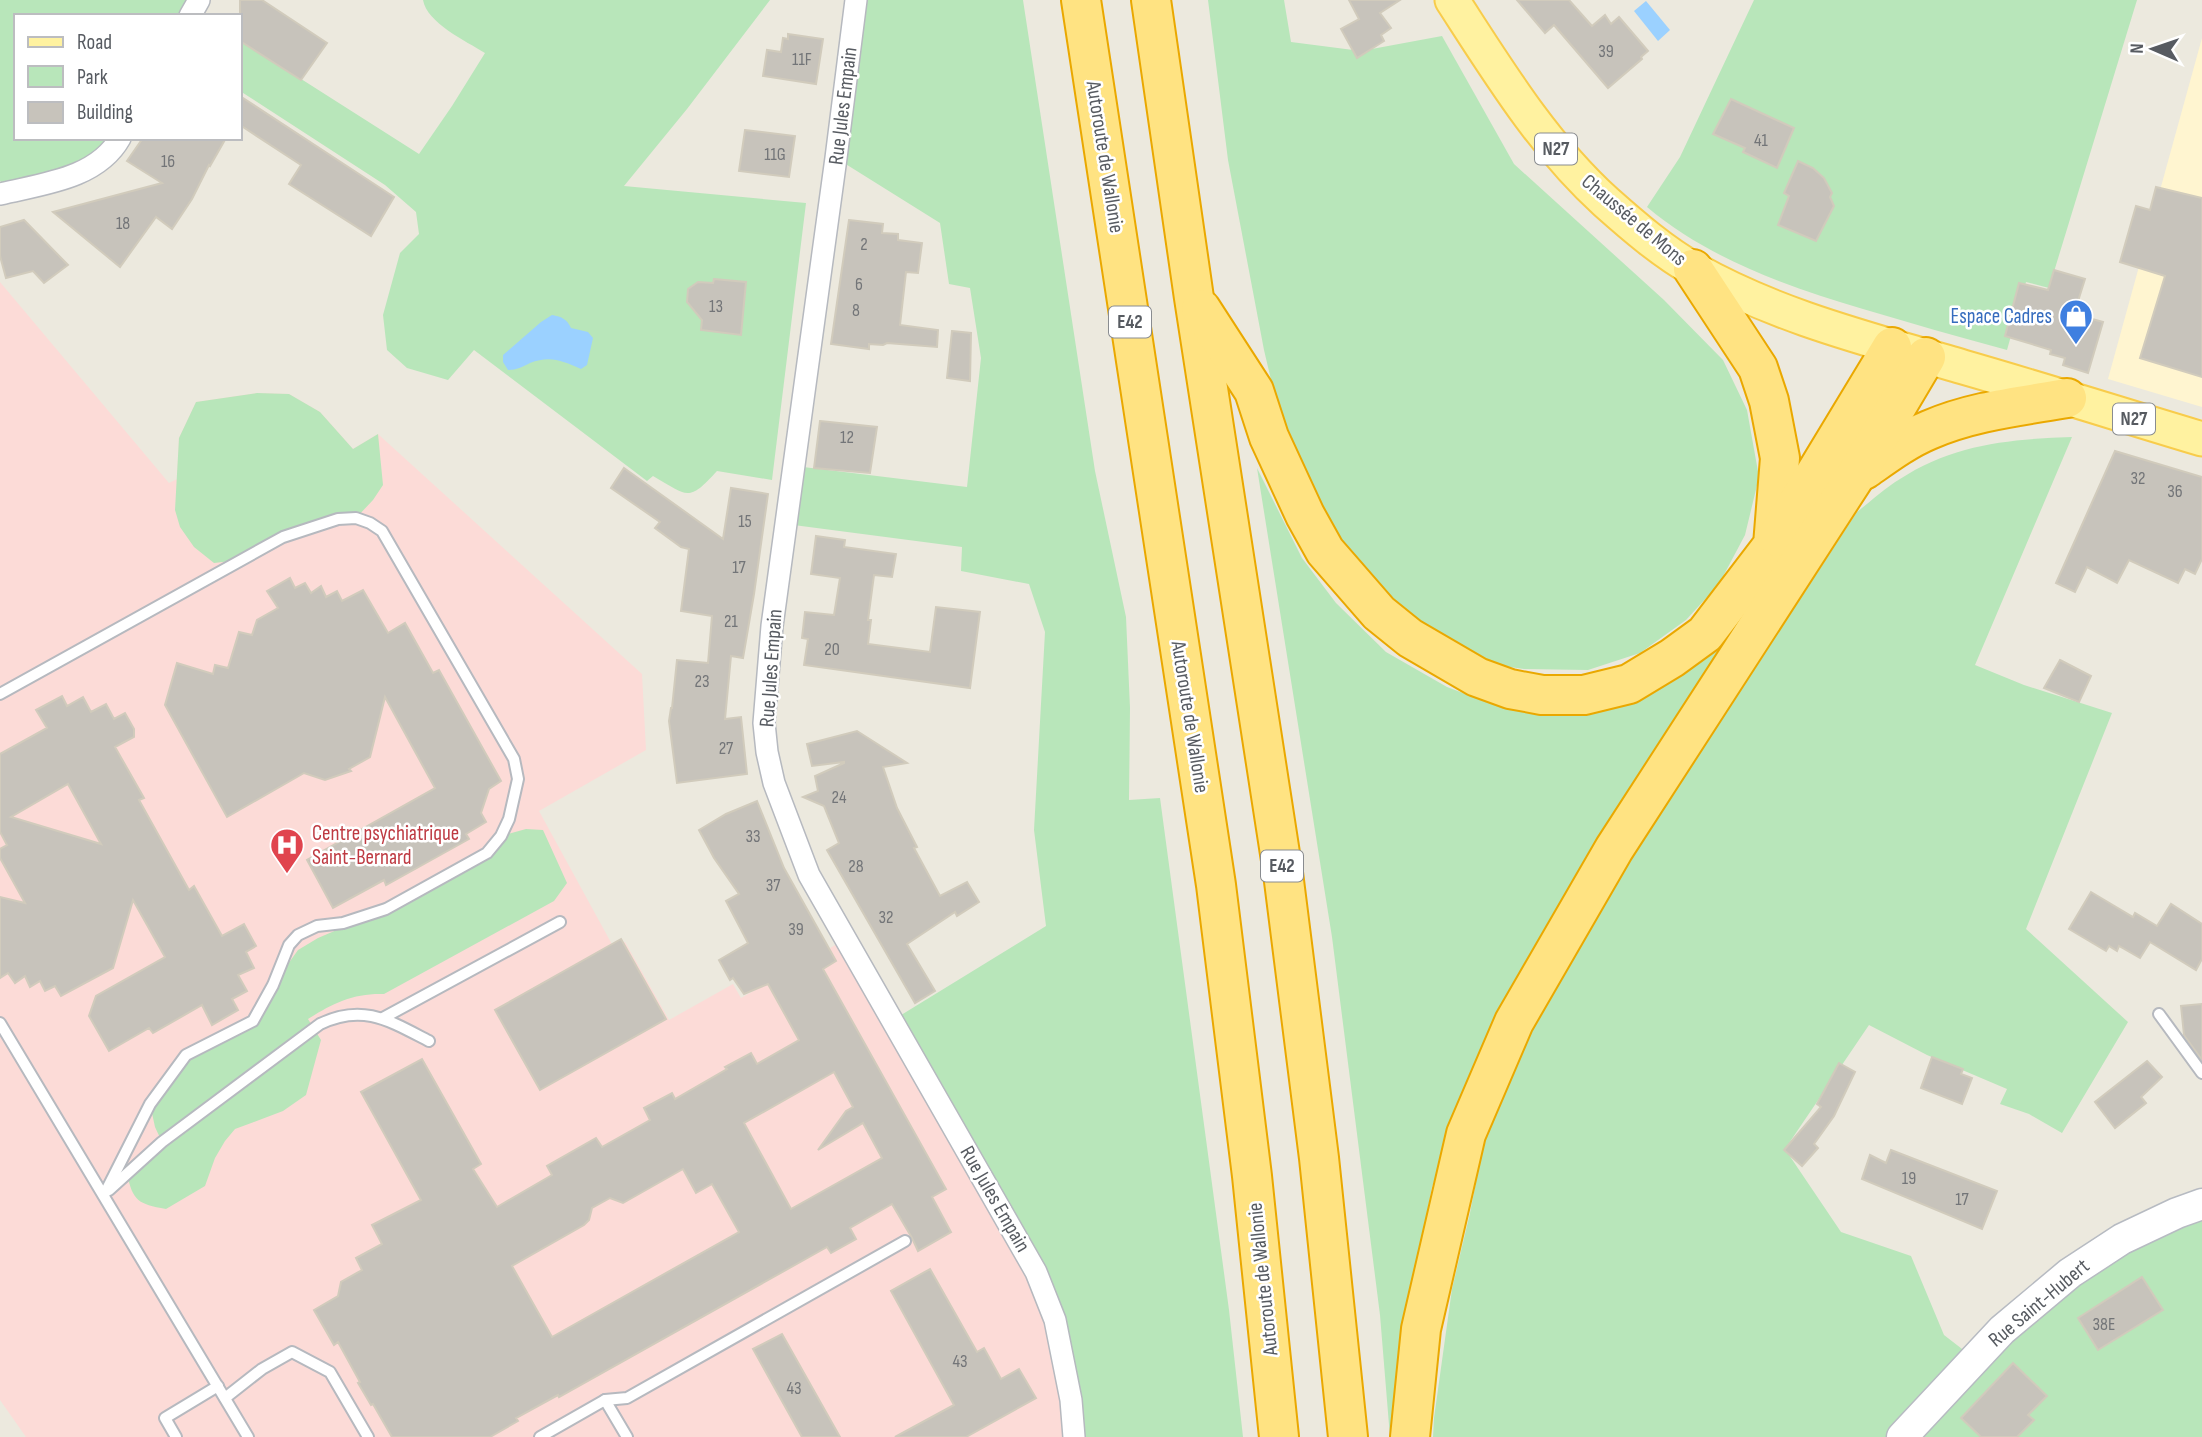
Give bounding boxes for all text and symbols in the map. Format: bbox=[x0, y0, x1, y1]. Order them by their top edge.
legend bbox=[14, 14, 242, 140]
north arrow bbox=[2118, 14, 2188, 84]
text: Road bbox=[77, 30, 112, 55]
house number: 39 bbox=[1598, 41, 1614, 62]
text: N bbox=[2126, 43, 2149, 54]
street label: Rue Jules Empain bbox=[823, 46, 863, 166]
house number: 11F bbox=[792, 49, 812, 70]
text: Park bbox=[77, 65, 108, 90]
street label: Autoroute de Wallonie bbox=[1080, 78, 1129, 235]
text: Building bbox=[77, 100, 133, 125]
house number: 41 bbox=[1754, 130, 1769, 151]
road number: N27 bbox=[1535, 134, 1577, 164]
house number: 11G bbox=[764, 144, 786, 165]
house number: 16 bbox=[161, 151, 175, 172]
street label: Chaussée de Mons bbox=[1576, 169, 1692, 271]
house number: 18 bbox=[116, 213, 130, 234]
house number: 2 bbox=[860, 234, 868, 255]
house number: 6 bbox=[855, 274, 863, 295]
house number: 13 bbox=[709, 296, 723, 317]
shop icon: Espace Cadres bbox=[2057, 297, 2095, 346]
house number: 8 bbox=[852, 300, 860, 321]
place label: Espace Cadres bbox=[1951, 304, 2052, 329]
road number: E42 bbox=[1109, 306, 1151, 338]
road number: N27 bbox=[2113, 404, 2155, 434]
house number: 12 bbox=[840, 427, 854, 448]
house number: 32 bbox=[2131, 468, 2145, 489]
house number: 36 bbox=[2167, 481, 2183, 502]
house number: 15 bbox=[738, 511, 752, 532]
house number: 17 bbox=[732, 557, 747, 578]
street label: Rue Jules Empain bbox=[754, 608, 788, 728]
house number: 21 bbox=[724, 611, 739, 632]
street label: Autoroute de Wallonie bbox=[1165, 638, 1214, 795]
house number: 20 bbox=[824, 639, 840, 660]
house number: 23 bbox=[695, 671, 710, 692]
house number: 27 bbox=[719, 738, 734, 759]
house number: 24 bbox=[832, 787, 847, 808]
place label: Centre psychiatrique Saint-Bernard bbox=[312, 821, 459, 870]
hospital icon: Centre psychiatrique Saint-Bernard bbox=[268, 826, 306, 875]
house number: 33 bbox=[745, 826, 761, 847]
road number: E42 bbox=[1261, 850, 1303, 881]
house number: 28 bbox=[848, 856, 864, 877]
house number: 37 bbox=[766, 875, 781, 896]
house number: 32 bbox=[879, 907, 893, 928]
house number: 39 bbox=[788, 919, 804, 940]
street label: Rue Jules Empain bbox=[955, 1141, 1035, 1257]
house number: 19 bbox=[1902, 1168, 1916, 1189]
house number: 17 bbox=[1955, 1189, 1970, 1210]
street label: Autoroute de Wallonie bbox=[1243, 1201, 1284, 1358]
street label: Rue Saint-Hubert bbox=[1984, 1254, 2094, 1352]
house number: 38E bbox=[2093, 1314, 2115, 1335]
house number: 43 bbox=[952, 1351, 968, 1372]
house number: 43 bbox=[786, 1378, 802, 1399]

